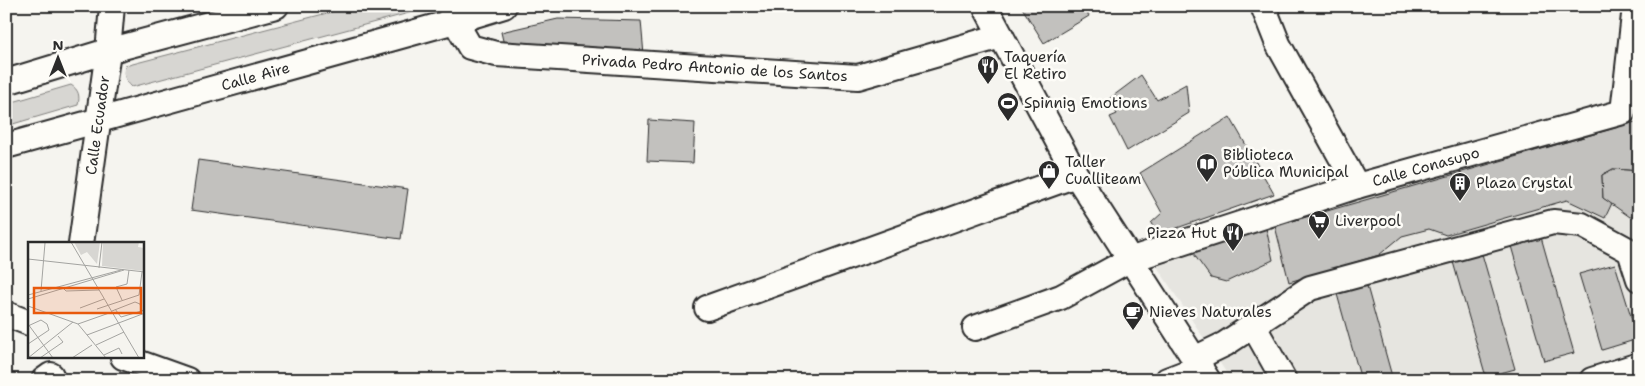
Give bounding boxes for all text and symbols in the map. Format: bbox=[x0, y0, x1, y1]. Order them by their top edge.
north arrow bbox=[32, 32, 82, 82]
text: N bbox=[52, 36, 64, 54]
place label: Taquería El Retiro bbox=[1004, 47, 1067, 84]
street label: Privada Pedro Antonio de los Santos bbox=[581, 49, 848, 86]
restaurant icon: Taquería El Retiro bbox=[976, 54, 1000, 85]
street label: Calle Aire bbox=[219, 57, 292, 96]
street label: Calle Ecuador bbox=[81, 74, 114, 176]
sports icon: Spinnig Emotions bbox=[996, 91, 1020, 122]
place label: Spinnig Emotions bbox=[1024, 93, 1148, 113]
street label: Calle Conasupo bbox=[1370, 142, 1482, 191]
place label: Biblioteca Pública Municipal bbox=[1223, 145, 1349, 182]
place label: Taller Cualliteam bbox=[1065, 152, 1141, 189]
library icon: Biblioteca Pública Municipal bbox=[1195, 152, 1219, 183]
shop icon: Taller Cualliteam bbox=[1037, 159, 1061, 190]
building icon: Plaza Crystal bbox=[1448, 171, 1472, 202]
place label: Plaza Crystal bbox=[1476, 173, 1573, 193]
supermarket icon: Liverpool bbox=[1307, 209, 1331, 240]
place label: Liverpool bbox=[1335, 211, 1401, 231]
restaurant icon: Pizza Hut bbox=[1221, 221, 1245, 252]
place label: Pizza Hut bbox=[1147, 223, 1217, 243]
inset map bbox=[28, 242, 144, 358]
cafe icon: Nieves Naturales bbox=[1121, 300, 1145, 331]
place label: Nieves Naturales bbox=[1149, 302, 1272, 322]

